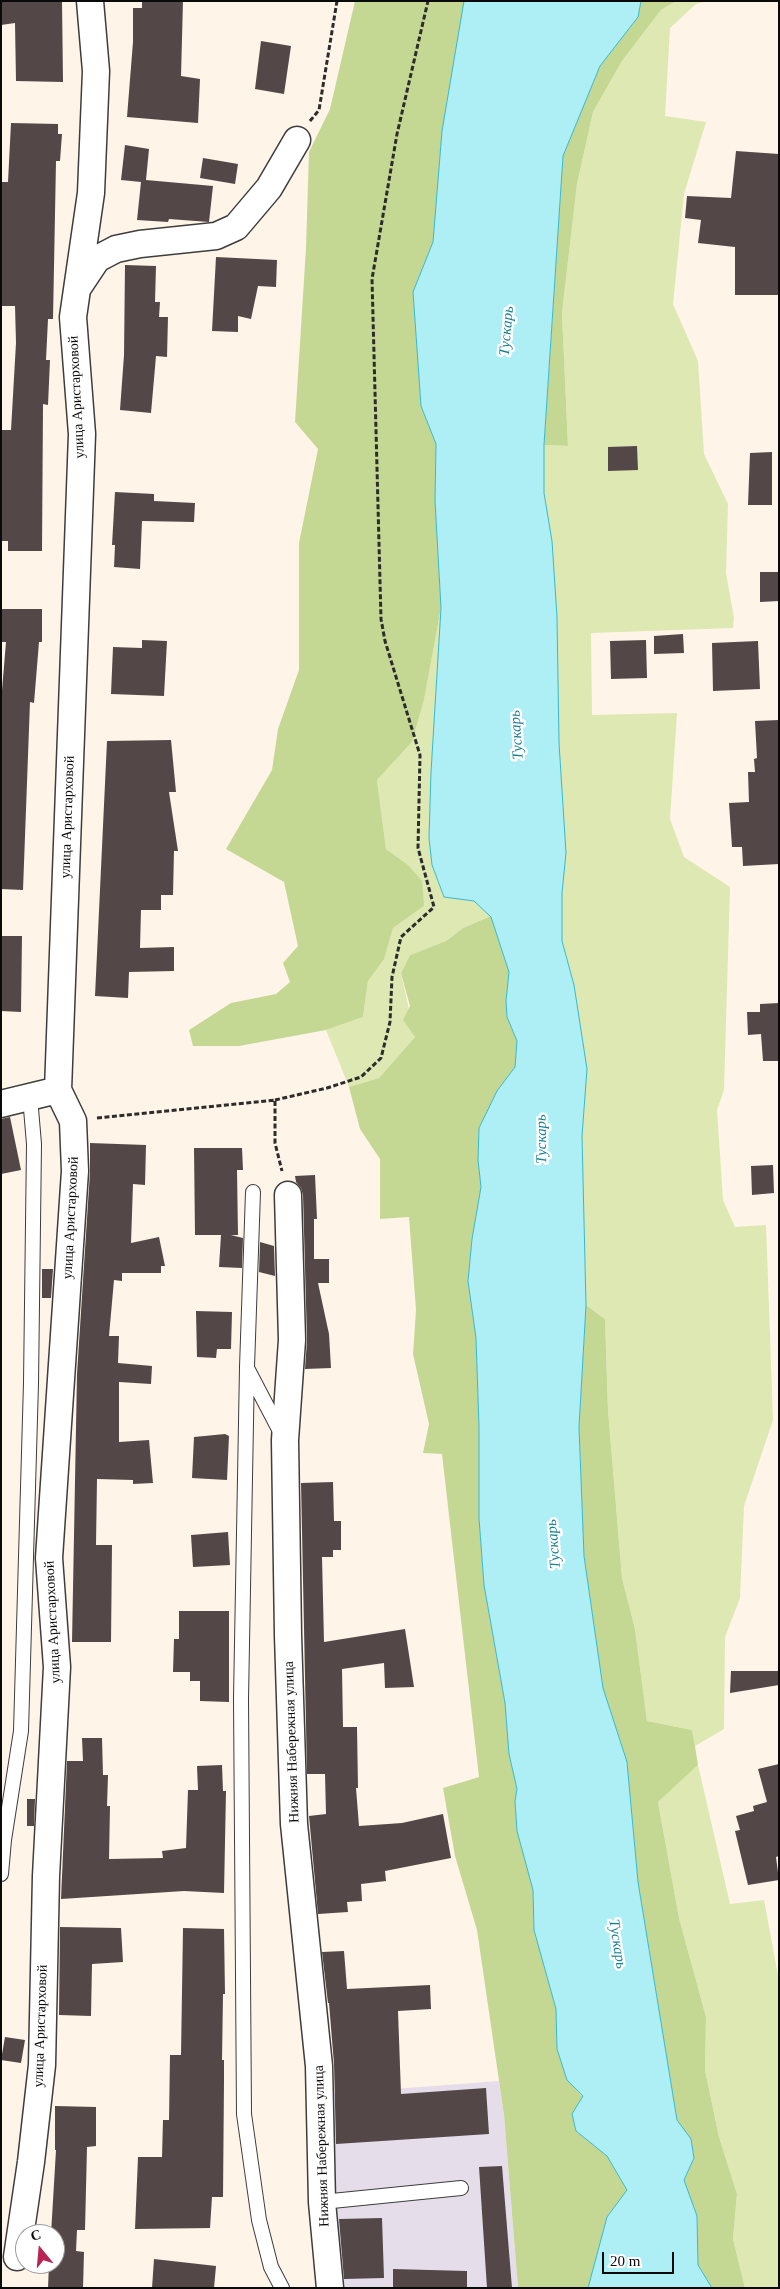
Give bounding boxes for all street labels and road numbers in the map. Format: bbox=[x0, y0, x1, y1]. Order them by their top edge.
street label: улица Аристарховой bbox=[65, 335, 89, 459]
street label: улица Аристарховой bbox=[57, 755, 79, 879]
street label: улица Аристарховой bbox=[59, 1156, 83, 1280]
street label: улица Аристарховой bbox=[41, 1560, 65, 1684]
street label: Нижняя Набережная улица bbox=[281, 1661, 303, 1823]
street label: улица Аристарховой bbox=[30, 1964, 52, 2088]
street label: Нижняя Набережная улица bbox=[311, 2065, 333, 2227]

